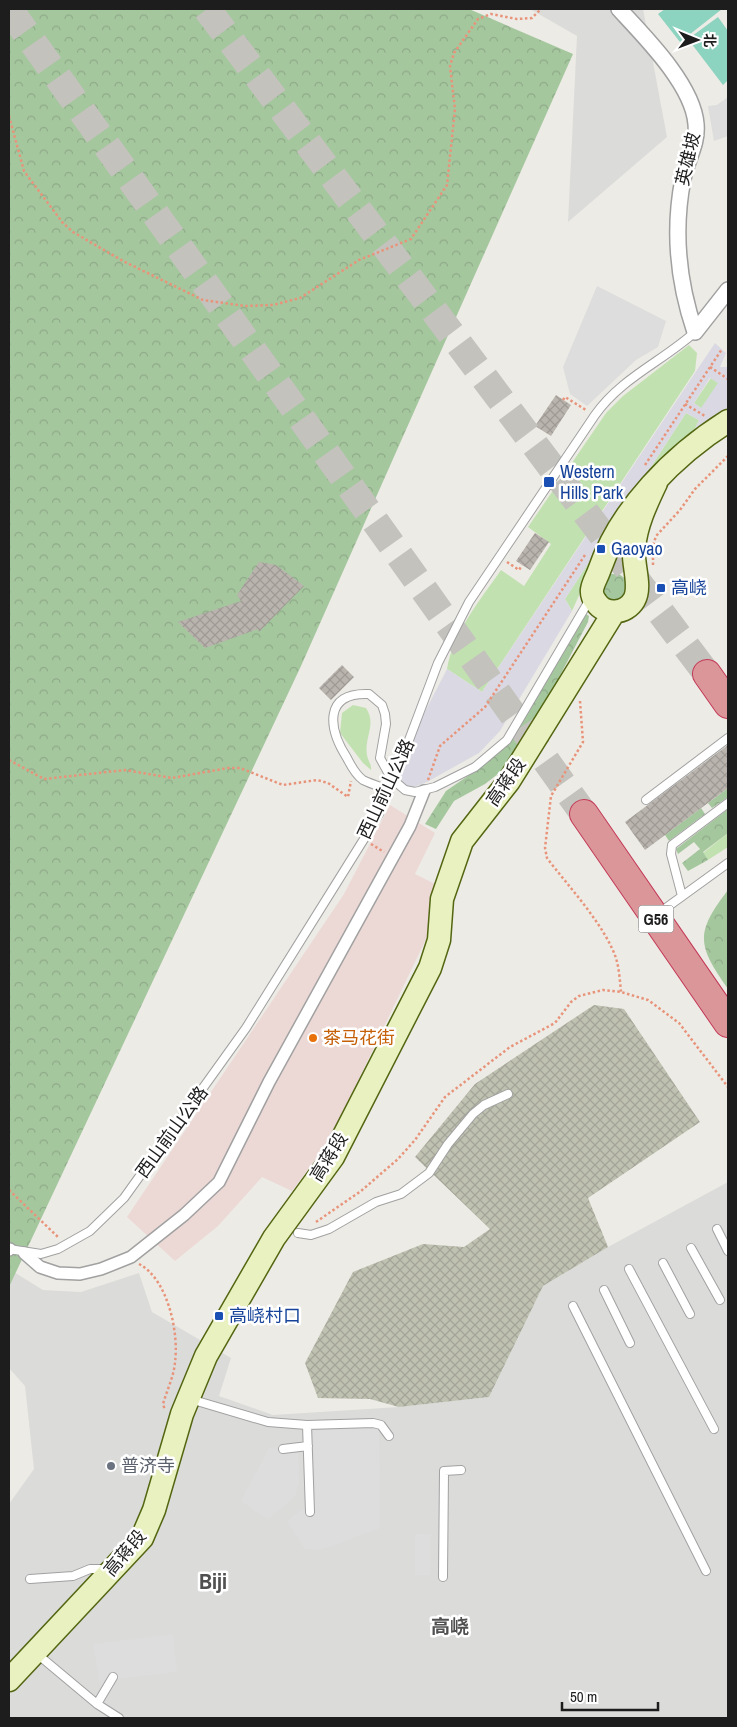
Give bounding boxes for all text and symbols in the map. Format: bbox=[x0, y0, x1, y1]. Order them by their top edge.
north arrow bbox=[672, 15, 722, 65]
text: 北 bbox=[701, 33, 719, 47]
street label: 英雄坡 bbox=[669, 130, 706, 188]
place label: Western Hills Park bbox=[560, 459, 624, 505]
marker: Western Hills Park bbox=[542, 475, 556, 489]
place label: Gaoyao bbox=[611, 536, 663, 561]
marker: Gaoyao bbox=[595, 543, 607, 555]
place label: 高峣 bbox=[671, 575, 707, 600]
marker: 高峣 bbox=[655, 582, 667, 594]
street label: 西山前山公路 bbox=[351, 735, 420, 843]
street label: 高蒋段 bbox=[480, 752, 531, 811]
road number: G56 bbox=[638, 906, 674, 932]
place label: 茶马花街 bbox=[323, 1025, 395, 1050]
marker: 茶马花街 bbox=[307, 1032, 319, 1044]
street label: 西山前山公路 bbox=[130, 1081, 213, 1183]
street label: 高蒋段 bbox=[304, 1127, 353, 1186]
place label: 高峣村口 bbox=[229, 1303, 301, 1328]
marker: 高峣村口 bbox=[213, 1310, 225, 1322]
place label: 普济寺 bbox=[121, 1453, 175, 1478]
marker: 普济寺 bbox=[105, 1460, 117, 1472]
street label: 高蒋段 bbox=[98, 1524, 152, 1581]
district label: Biji bbox=[199, 1566, 227, 1596]
district label: 高峣 bbox=[431, 1613, 469, 1639]
scale bar bbox=[562, 1680, 658, 1712]
text: 50 m bbox=[570, 1686, 597, 1707]

